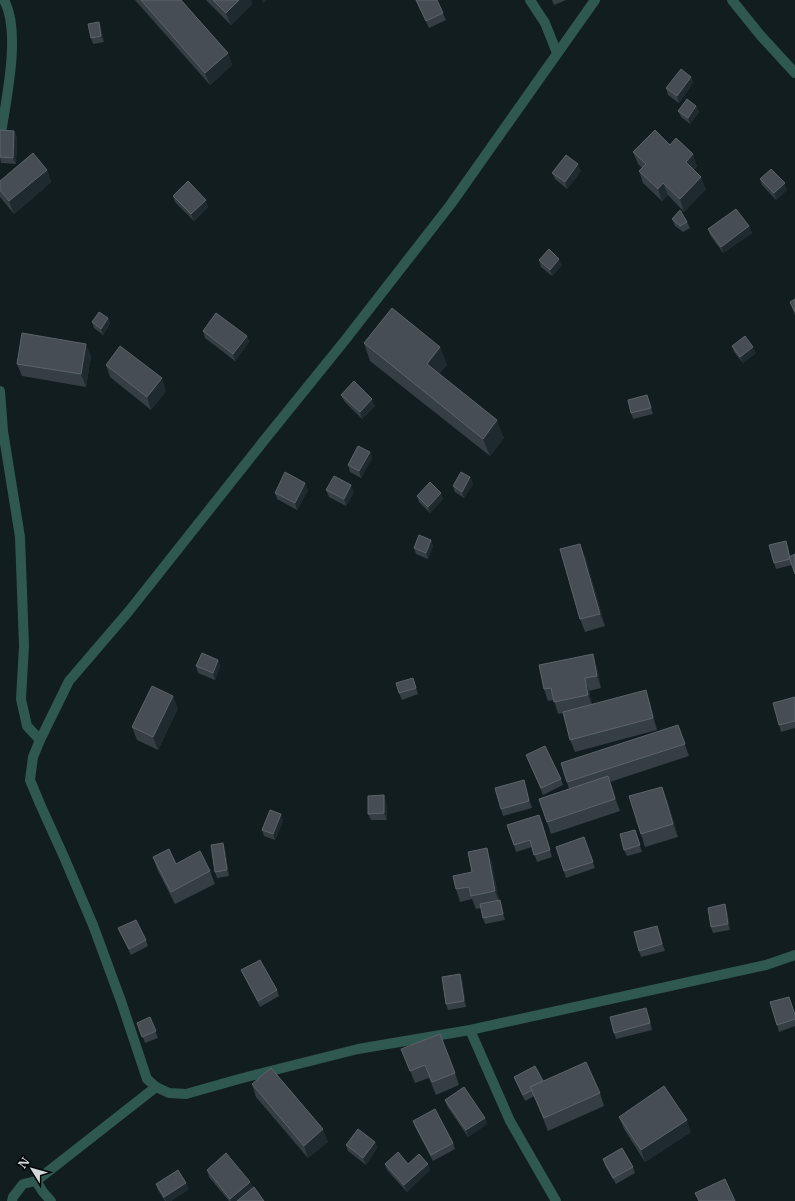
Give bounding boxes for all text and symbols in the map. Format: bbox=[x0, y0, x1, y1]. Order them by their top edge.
north arrow bbox=[12, 1149, 52, 1189]
text: N bbox=[15, 1154, 33, 1171]

